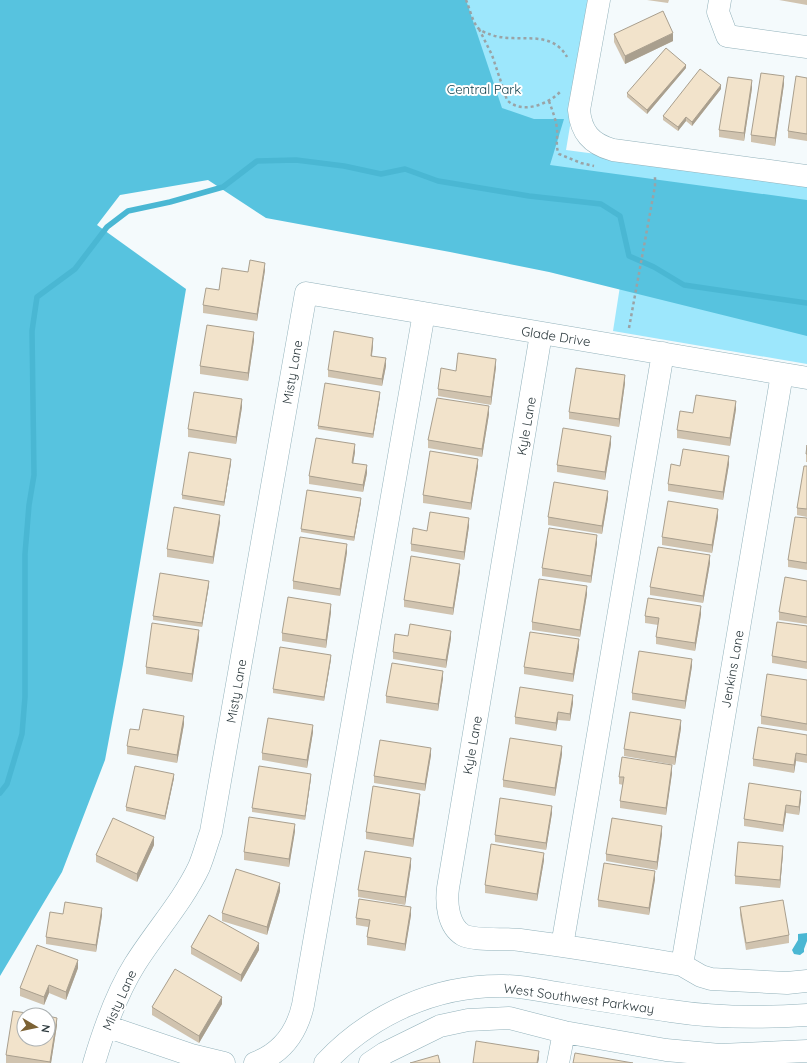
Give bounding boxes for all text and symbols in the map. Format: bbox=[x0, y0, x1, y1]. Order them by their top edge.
park label: Central Park bbox=[447, 81, 521, 97]
street label: Glade Drive bbox=[520, 323, 592, 349]
street label: Misty Lane bbox=[279, 339, 305, 405]
street label: Kyle Lane bbox=[513, 395, 539, 457]
street label: Jenkins Lane bbox=[717, 629, 747, 709]
street label: Misty Lane bbox=[223, 658, 249, 724]
street label: Kyle Lane bbox=[459, 714, 485, 776]
street label: Misty Lane bbox=[99, 967, 139, 1033]
street label: West Southwest Parkway bbox=[503, 980, 655, 1016]
north arrow bbox=[16, 1007, 56, 1047]
text: N bbox=[38, 1023, 53, 1034]

